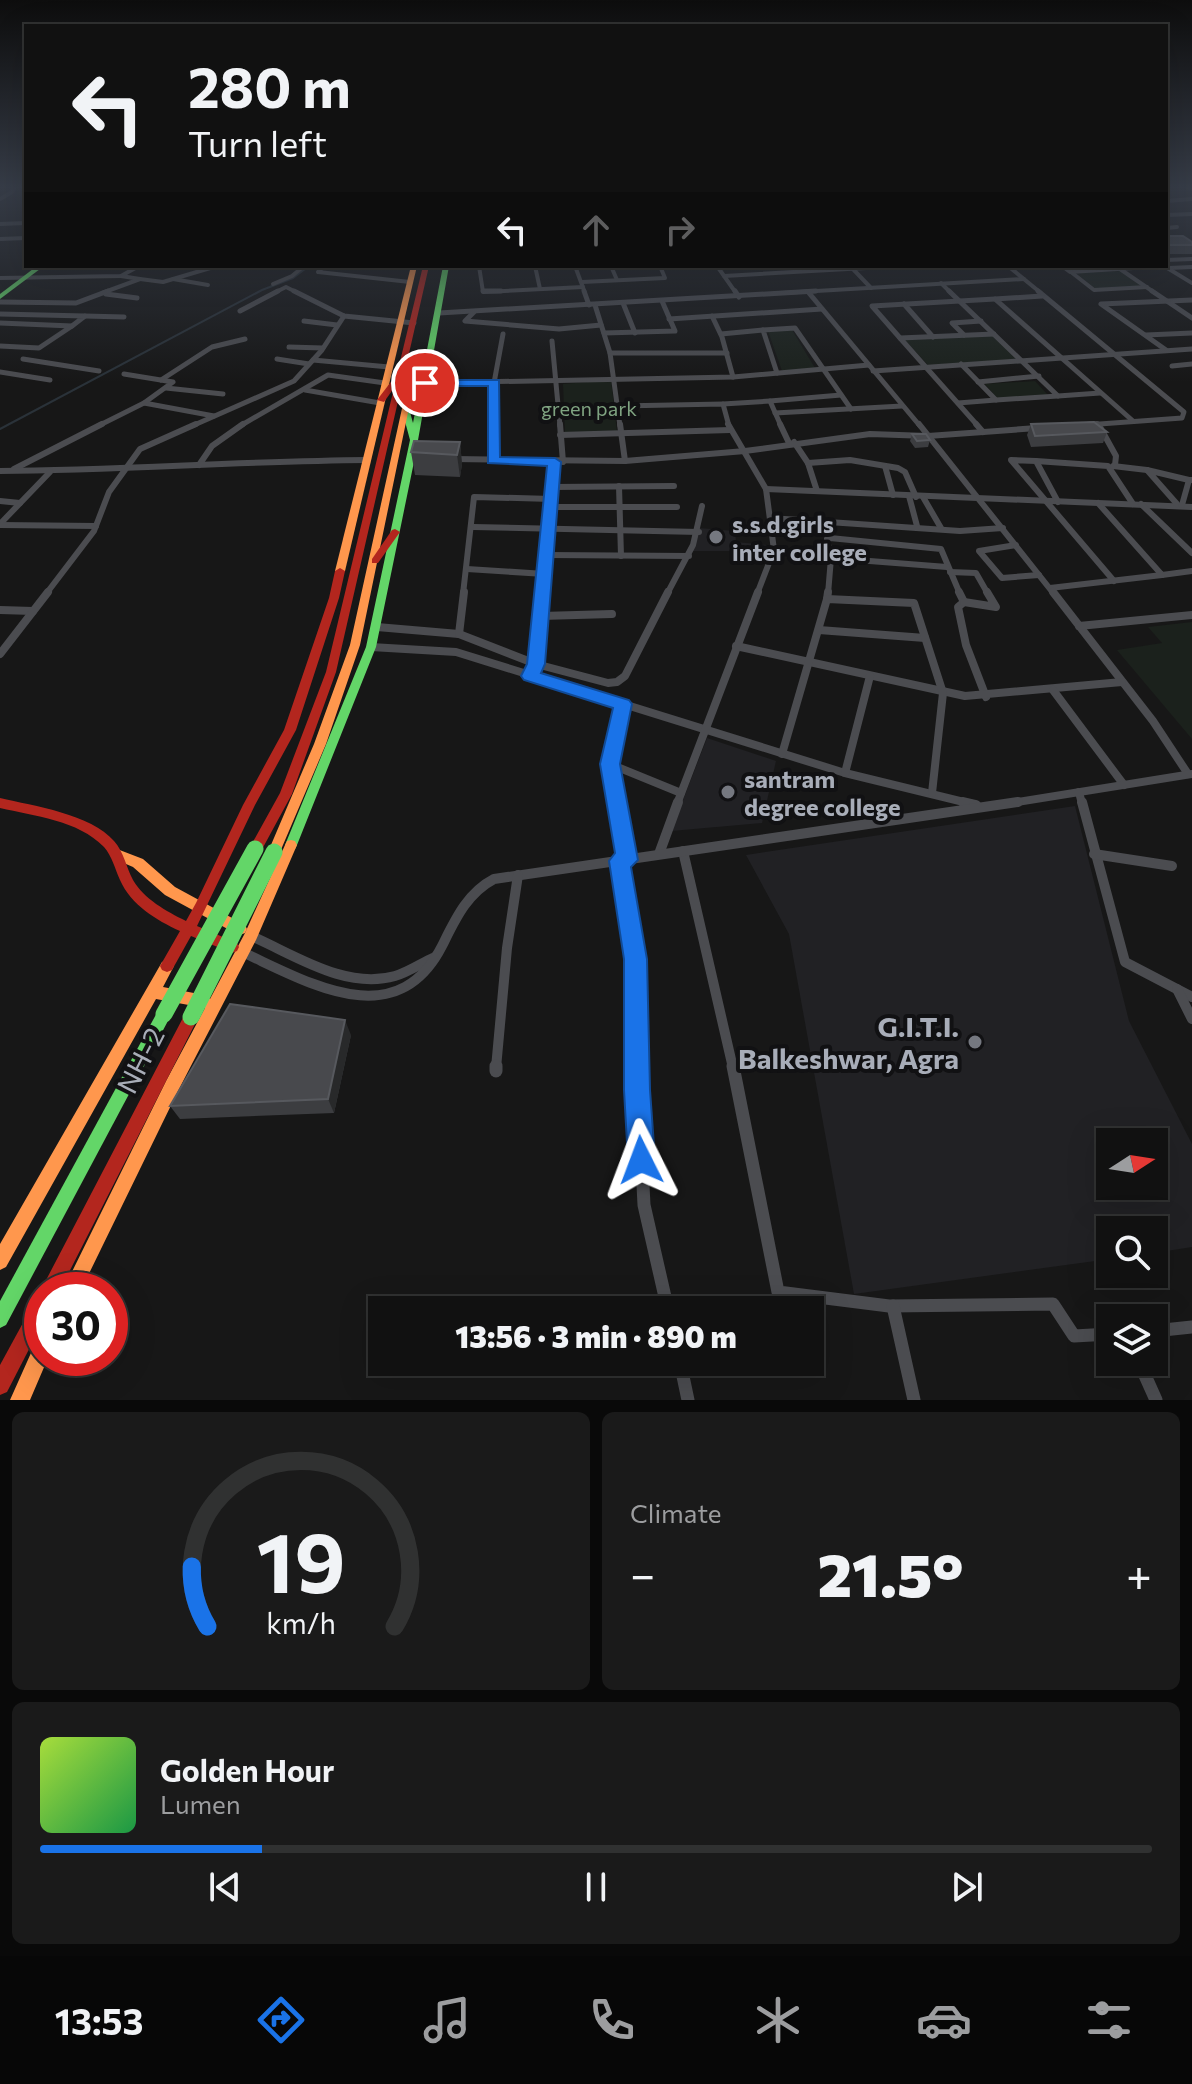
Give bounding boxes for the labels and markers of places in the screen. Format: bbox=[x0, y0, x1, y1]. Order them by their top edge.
pin bbox=[391, 349, 459, 417]
place label: s.s.d.girls inter college bbox=[732, 509, 867, 566]
marker: s.s.d.girls inter college bbox=[707, 528, 725, 546]
place label: santram degree college bbox=[744, 764, 901, 821]
marker: santram degree college bbox=[719, 783, 737, 801]
place label: G.I.T.I. Balkeshwar, Agra bbox=[738, 1009, 959, 1075]
marker: G.I.T.I. Balkeshwar, Agra bbox=[966, 1033, 984, 1051]

